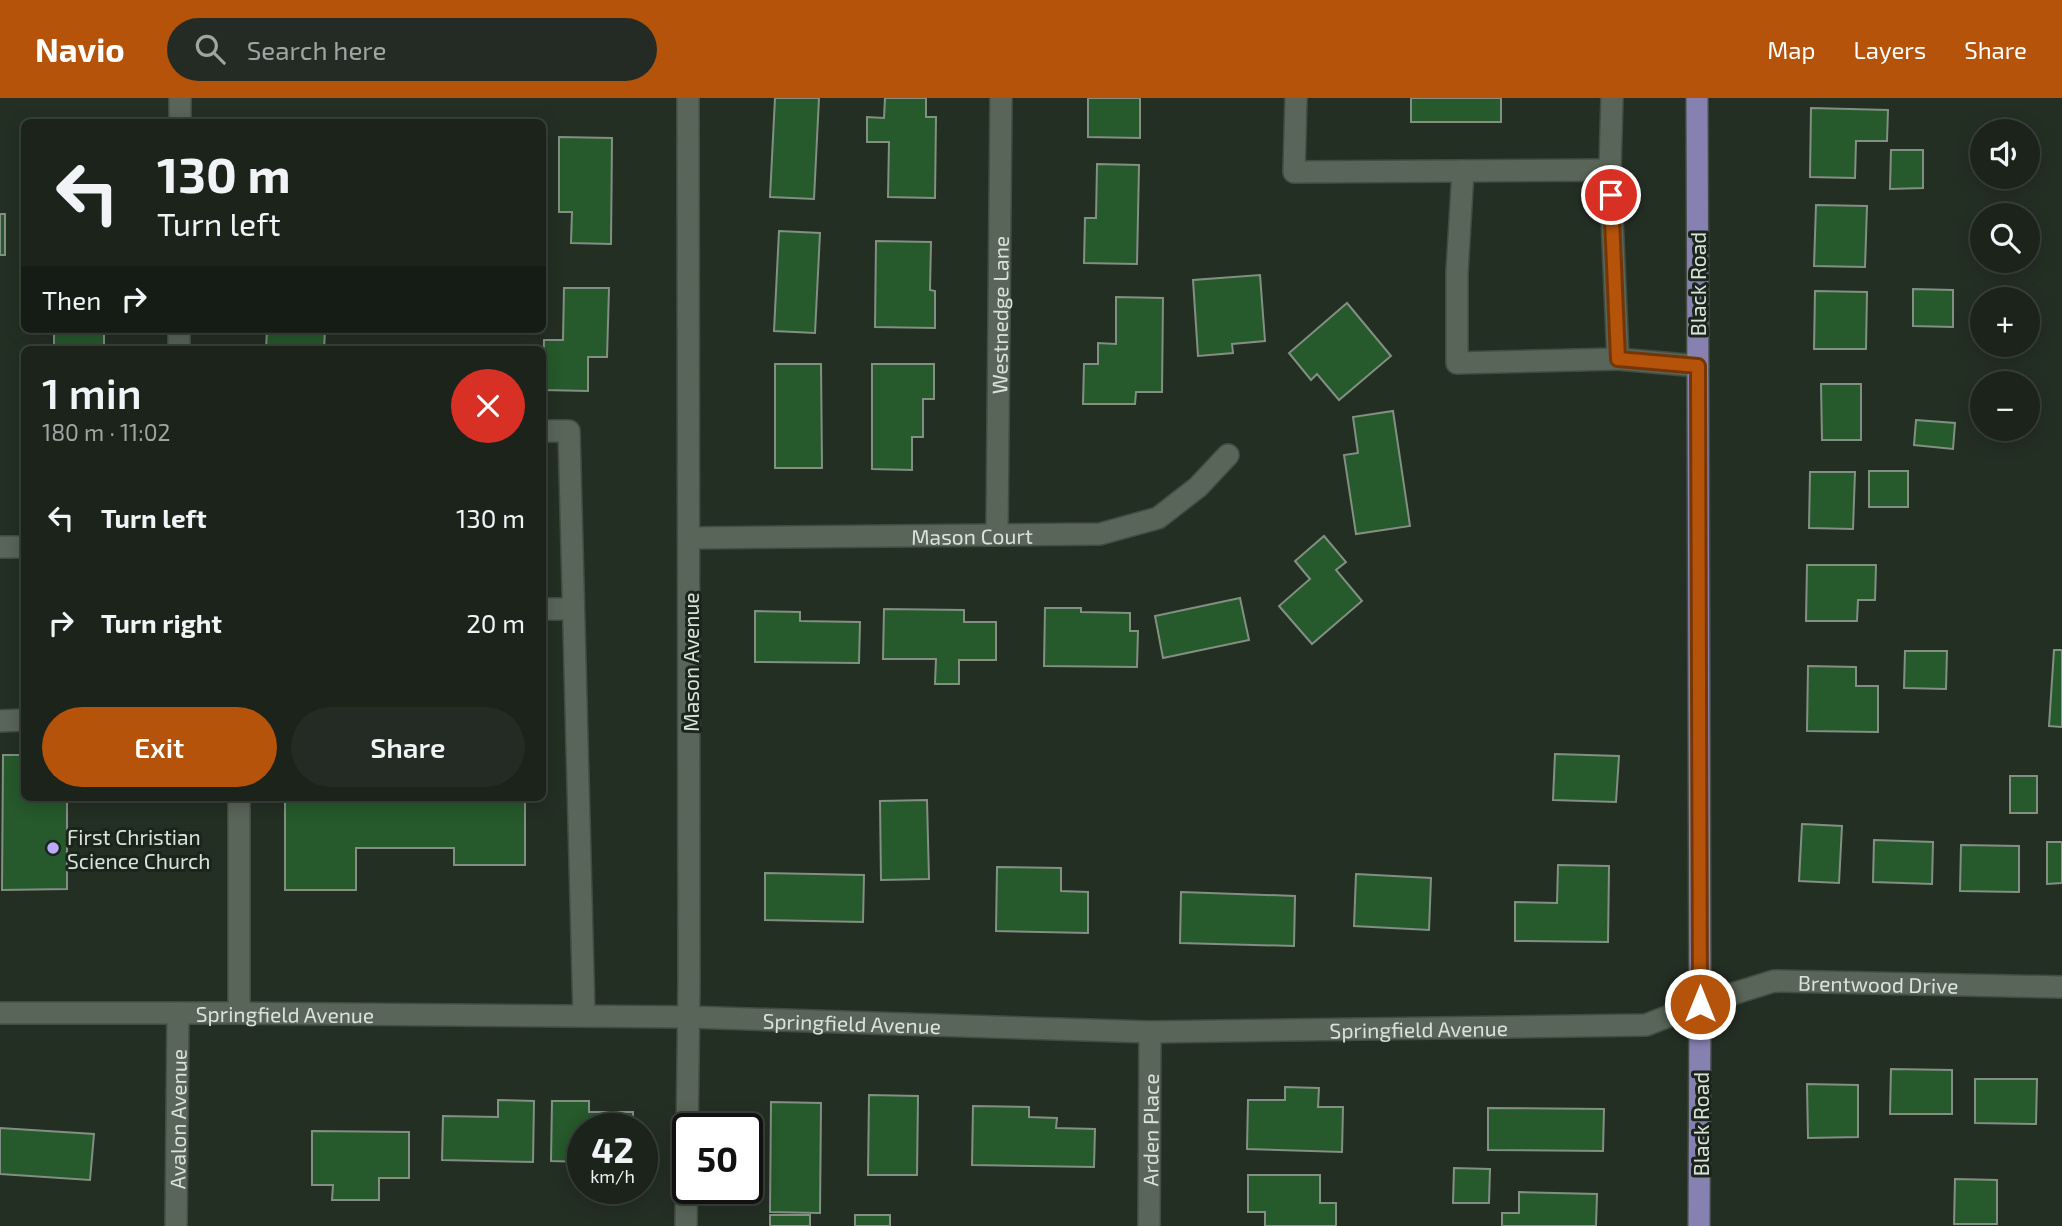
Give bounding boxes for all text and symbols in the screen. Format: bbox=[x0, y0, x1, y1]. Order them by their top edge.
search box bbox=[167, 18, 657, 81]
text: Navio bbox=[35, 29, 125, 69]
icon: search bbox=[191, 30, 229, 68]
text: Search here bbox=[247, 34, 386, 65]
text: Map bbox=[1767, 35, 1815, 64]
text: Layers bbox=[1853, 35, 1926, 64]
text: Share bbox=[1964, 35, 2027, 64]
map controls bbox=[1970, 119, 2040, 441]
button: sound bbox=[1970, 119, 2040, 189]
text: 130 m bbox=[157, 144, 291, 203]
icon: left bbox=[42, 147, 133, 238]
pin bbox=[1581, 165, 1641, 225]
icon: arrive bbox=[1592, 176, 1630, 214]
button: search bbox=[1970, 203, 2040, 273]
text: Turn left bbox=[157, 204, 281, 242]
street label: Black Road bbox=[1685, 232, 1710, 336]
street label: Westnedge Lane bbox=[986, 236, 1012, 394]
icon: right bbox=[115, 280, 153, 318]
text: Then bbox=[42, 284, 101, 315]
button: + bbox=[1970, 287, 2040, 357]
text: 1 min bbox=[42, 367, 142, 417]
button: close bbox=[451, 369, 525, 443]
button: − bbox=[1970, 371, 2040, 441]
text: 180 m · 11:02 bbox=[42, 418, 170, 446]
icon: left bbox=[42, 499, 80, 537]
text: Turn left bbox=[101, 502, 207, 533]
text: 130 m bbox=[456, 502, 525, 533]
street label: Mason Court bbox=[911, 522, 1033, 548]
street label: Mason Avenue bbox=[678, 592, 703, 732]
icon: right bbox=[42, 604, 80, 642]
text: Turn right bbox=[101, 607, 222, 638]
text: 20 m bbox=[466, 607, 525, 638]
button: Exit bbox=[42, 707, 277, 787]
button: Share bbox=[291, 707, 525, 787]
place label: First Christian Science Church bbox=[67, 824, 211, 873]
marker: First Christian Science Church bbox=[45, 840, 61, 856]
position arrow bbox=[1663, 967, 1737, 1041]
street label: Brentwood Drive bbox=[1798, 969, 1959, 997]
street label: Springfield Avenue bbox=[196, 1000, 374, 1027]
street label: Springfield Avenue bbox=[762, 1007, 941, 1038]
street label: Springfield Avenue bbox=[1329, 1014, 1508, 1042]
street label: Avalon Avenue bbox=[164, 1049, 190, 1189]
street label: Black Road bbox=[1688, 1072, 1713, 1176]
street label: Arden Place bbox=[1137, 1073, 1162, 1187]
speed limit sign: 50 bbox=[672, 1113, 763, 1204]
text: 42 bbox=[591, 1128, 634, 1170]
text: km/h bbox=[590, 1165, 635, 1187]

